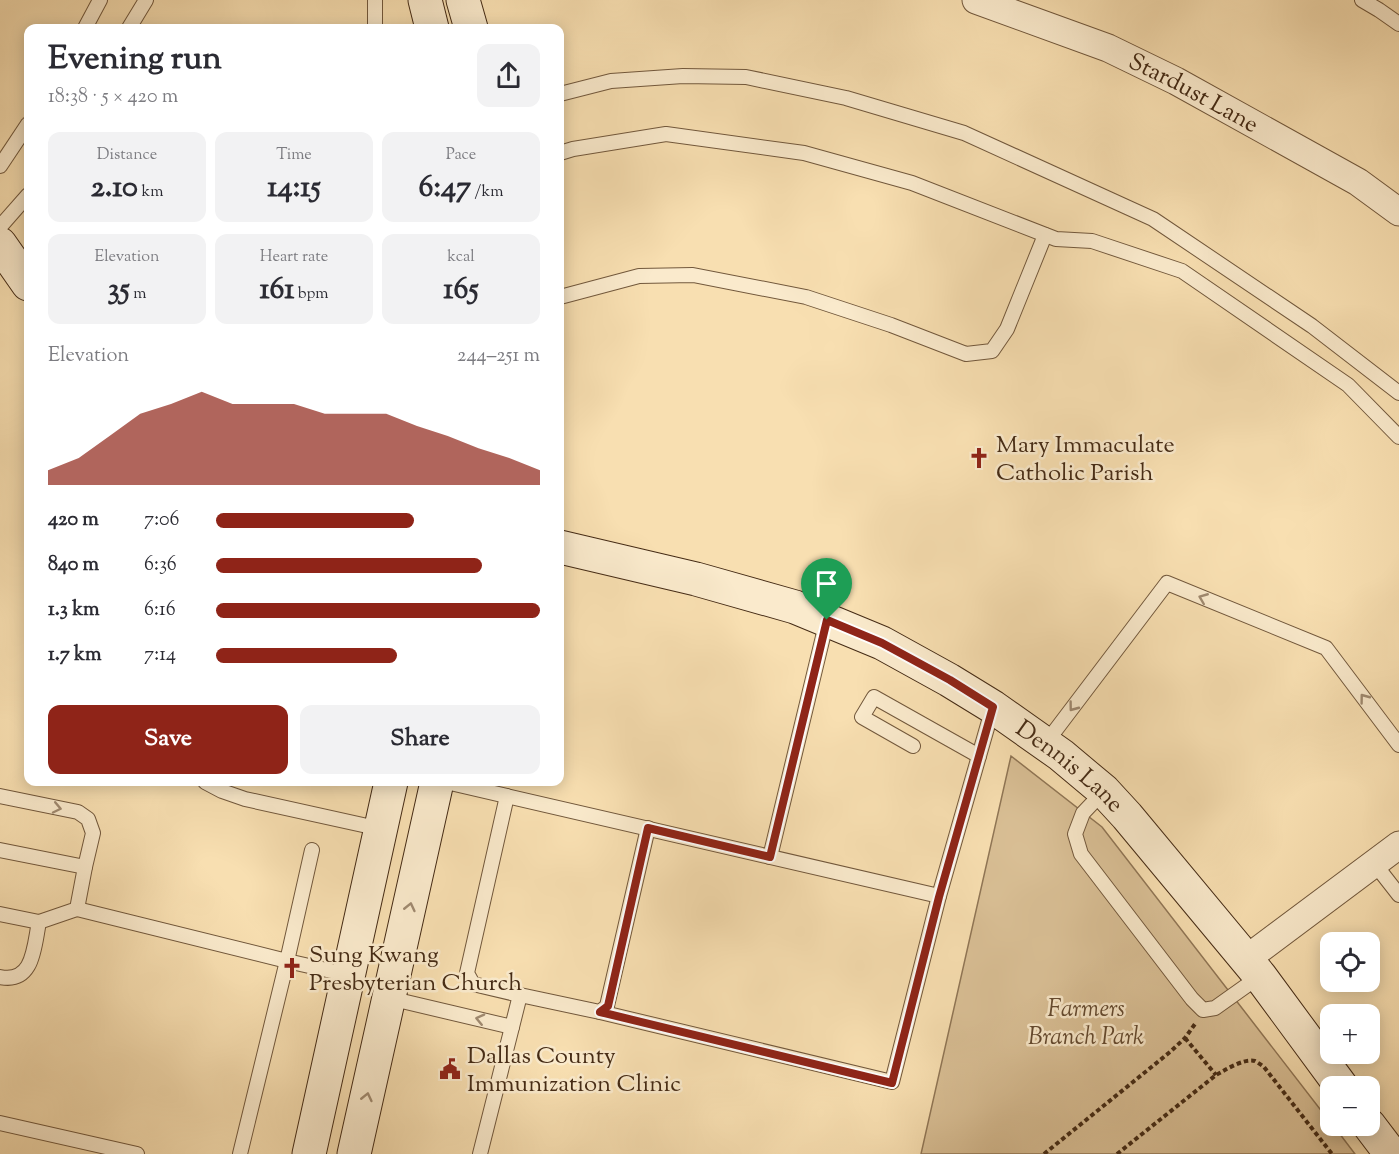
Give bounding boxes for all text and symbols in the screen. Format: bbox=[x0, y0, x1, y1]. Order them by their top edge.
text: Evening run bbox=[48, 36, 222, 84]
button: share bbox=[477, 44, 540, 107]
street label: Stardust Lane bbox=[1122, 45, 1264, 142]
text: 18:38 · 5 × 420 m bbox=[48, 83, 178, 112]
text: Distance bbox=[97, 144, 157, 167]
text: Time bbox=[276, 144, 312, 167]
text: Pace bbox=[446, 144, 476, 167]
text: 2.10 bbox=[91, 167, 138, 210]
text: 14:15 bbox=[267, 167, 321, 210]
text: 6:47 bbox=[419, 167, 471, 210]
text: km bbox=[138, 181, 163, 204]
text: /km bbox=[471, 181, 503, 204]
text: Elevation bbox=[95, 246, 159, 269]
text: Heart rate bbox=[260, 246, 328, 269]
text: kcal bbox=[447, 246, 475, 269]
text: 35 bbox=[107, 269, 130, 312]
text: 161 bbox=[259, 269, 294, 312]
text: 165 bbox=[443, 269, 479, 312]
text: m bbox=[130, 283, 147, 306]
text: bpm bbox=[294, 283, 329, 306]
text: Elevation bbox=[48, 342, 129, 371]
text: 244–251 m bbox=[457, 342, 540, 371]
place label: Mary Immaculate Catholic Parish bbox=[996, 429, 1175, 491]
church icon: Mary Immaculate Catholic Parish bbox=[967, 446, 991, 470]
text: 420 m bbox=[48, 506, 99, 535]
text: 7:06 bbox=[144, 506, 180, 535]
text: 840 m bbox=[48, 551, 99, 580]
text: 6:36 bbox=[144, 551, 177, 580]
pin bbox=[801, 558, 852, 620]
icon: arrive bbox=[810, 567, 843, 600]
one-way arrow bbox=[1199, 593, 1210, 605]
text: 1.3 km bbox=[48, 596, 100, 625]
text: 6:16 bbox=[144, 596, 176, 625]
text: 1.7 km bbox=[48, 641, 102, 670]
text: 7:14 bbox=[144, 641, 176, 670]
one-way arrow bbox=[1360, 694, 1371, 705]
one-way arrow bbox=[1069, 701, 1080, 712]
button: Save bbox=[48, 705, 288, 774]
button: Share bbox=[300, 705, 540, 774]
street label: Dennis Lane bbox=[1008, 713, 1131, 821]
one-way arrow bbox=[52, 801, 62, 814]
one-way arrow bbox=[402, 902, 415, 912]
map controls bbox=[1320, 932, 1380, 1136]
button: locate bbox=[1320, 932, 1380, 992]
place label: Sung Kwang Presbyterian Church bbox=[309, 939, 522, 1001]
church icon: Sung Kwang Presbyterian Church bbox=[280, 956, 304, 980]
park label: Farmers Branch Park bbox=[1028, 993, 1144, 1055]
button: + bbox=[1320, 1004, 1380, 1064]
one-way arrow bbox=[475, 1014, 485, 1027]
place label: Dallas County Immunization Clinic bbox=[467, 1040, 681, 1102]
public building icon: Dallas County Immunization Clinic bbox=[438, 1057, 462, 1081]
button: − bbox=[1320, 1076, 1380, 1136]
one-way arrow bbox=[360, 1092, 373, 1102]

